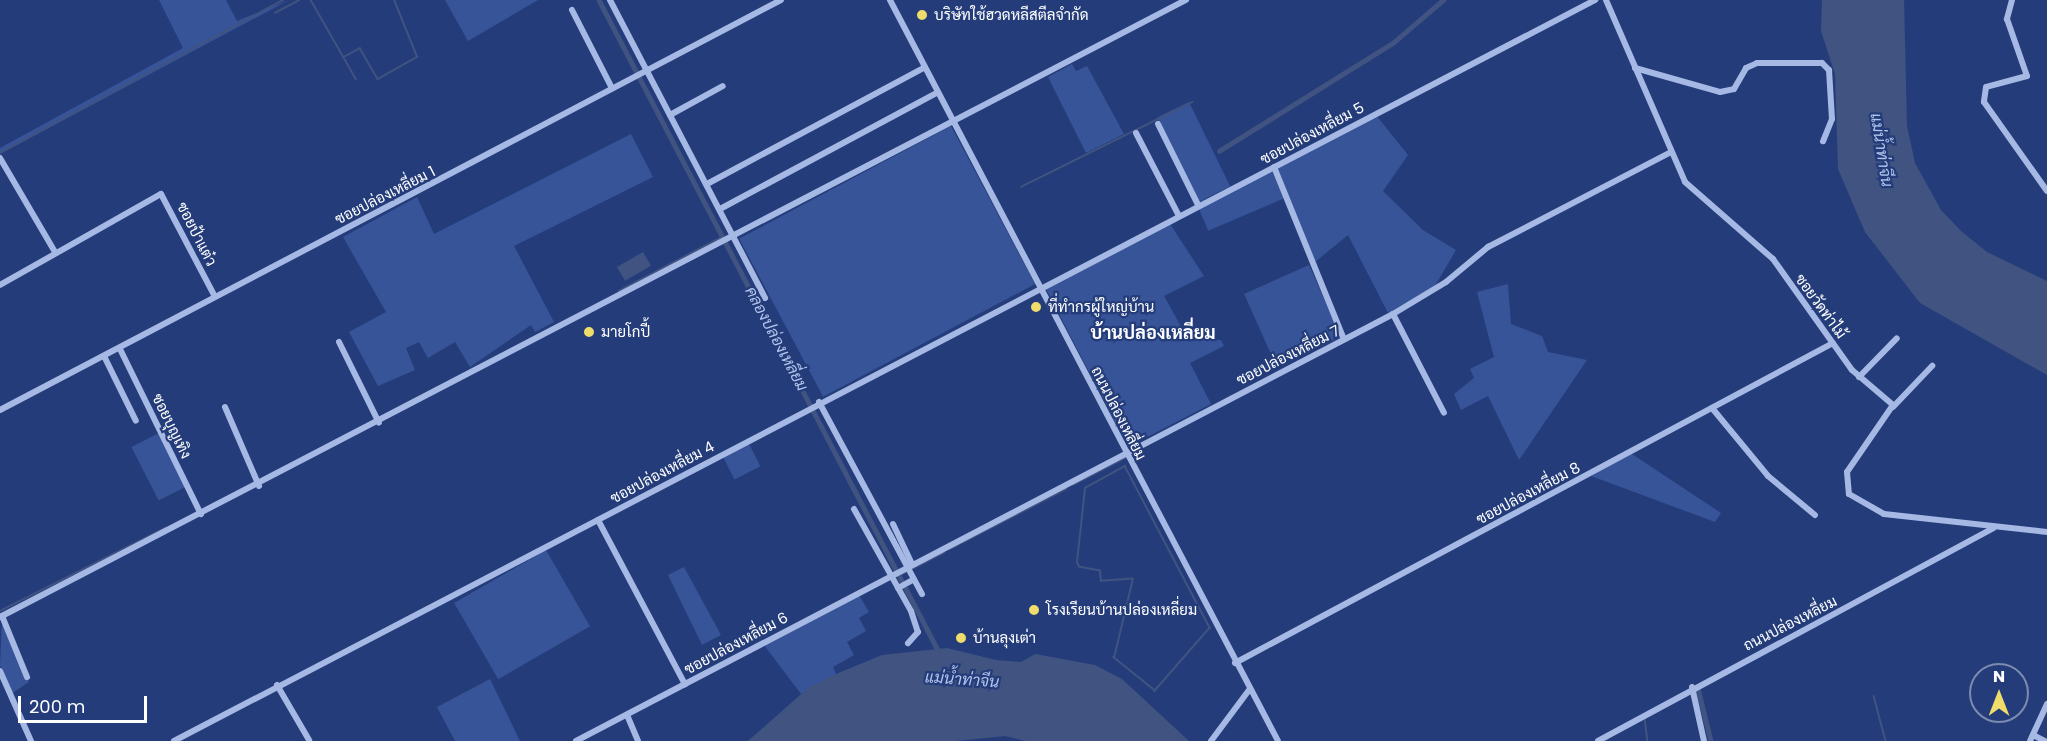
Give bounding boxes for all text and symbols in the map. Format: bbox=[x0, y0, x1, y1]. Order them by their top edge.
place label: บริษัทใช้ฮวดหลีสตีลจำกัด bbox=[934, 6, 1089, 24]
marker: บริษัทใช้ฮวดหลีสตีลจำกัด bbox=[915, 8, 929, 22]
street label: ซอยปล่องเหลี่ยม 5 bbox=[1257, 98, 1367, 168]
water label: แม่น้ำท่าจีน bbox=[1866, 112, 1896, 188]
street label: ซอยปล่องเหลี่ยม 1 bbox=[332, 162, 438, 228]
street label: ซอยป้าแต๋ว bbox=[173, 199, 221, 269]
street label: ซอยวัดท่าไม้ bbox=[1792, 270, 1850, 342]
water label: คลองปล่องเหลี่ยม bbox=[740, 284, 812, 394]
place label: ที่ทำกรผู้ใหญ่บ้าน bbox=[1048, 298, 1154, 316]
marker: ที่ทำกรผู้ใหญ่บ้าน bbox=[1029, 300, 1043, 314]
street label: ซอยปล่องเหลี่ยม 7 bbox=[1233, 321, 1343, 389]
district label: บ้านปล่องเหลี่ยม bbox=[1090, 322, 1216, 344]
place label: มายโกปี้ bbox=[601, 323, 650, 341]
marker: มายโกปี้ bbox=[582, 325, 596, 339]
street label: ถนนปล่องเหลี่ยม bbox=[1088, 363, 1150, 463]
street label: ซอยบุญเทิง bbox=[149, 391, 195, 461]
street label: ซอยปล่องเหลี่ยม 4 bbox=[607, 437, 717, 507]
street label: ซอยปล่องเหลี่ยม 8 bbox=[1473, 458, 1583, 528]
street label: ถนนปล่องเหลี่ยม bbox=[1740, 592, 1840, 654]
place label: โรงเรียนบ้านปล่องเหลี่ยม bbox=[1046, 601, 1197, 619]
marker: โรงเรียนบ้านปล่องเหลี่ยม bbox=[1027, 603, 1041, 617]
street label: ซอยปล่องเหลี่ยม 6 bbox=[681, 608, 791, 678]
place label: บ้านลุงเต่า bbox=[973, 629, 1036, 647]
marker: บ้านลุงเต่า bbox=[954, 631, 968, 645]
north arrow bbox=[1969, 663, 2029, 723]
text: N bbox=[1993, 665, 2005, 688]
water label: แม่น้ำท่าจีน bbox=[924, 668, 1000, 692]
scale bar bbox=[21, 684, 150, 722]
text: 200 m bbox=[29, 694, 85, 719]

